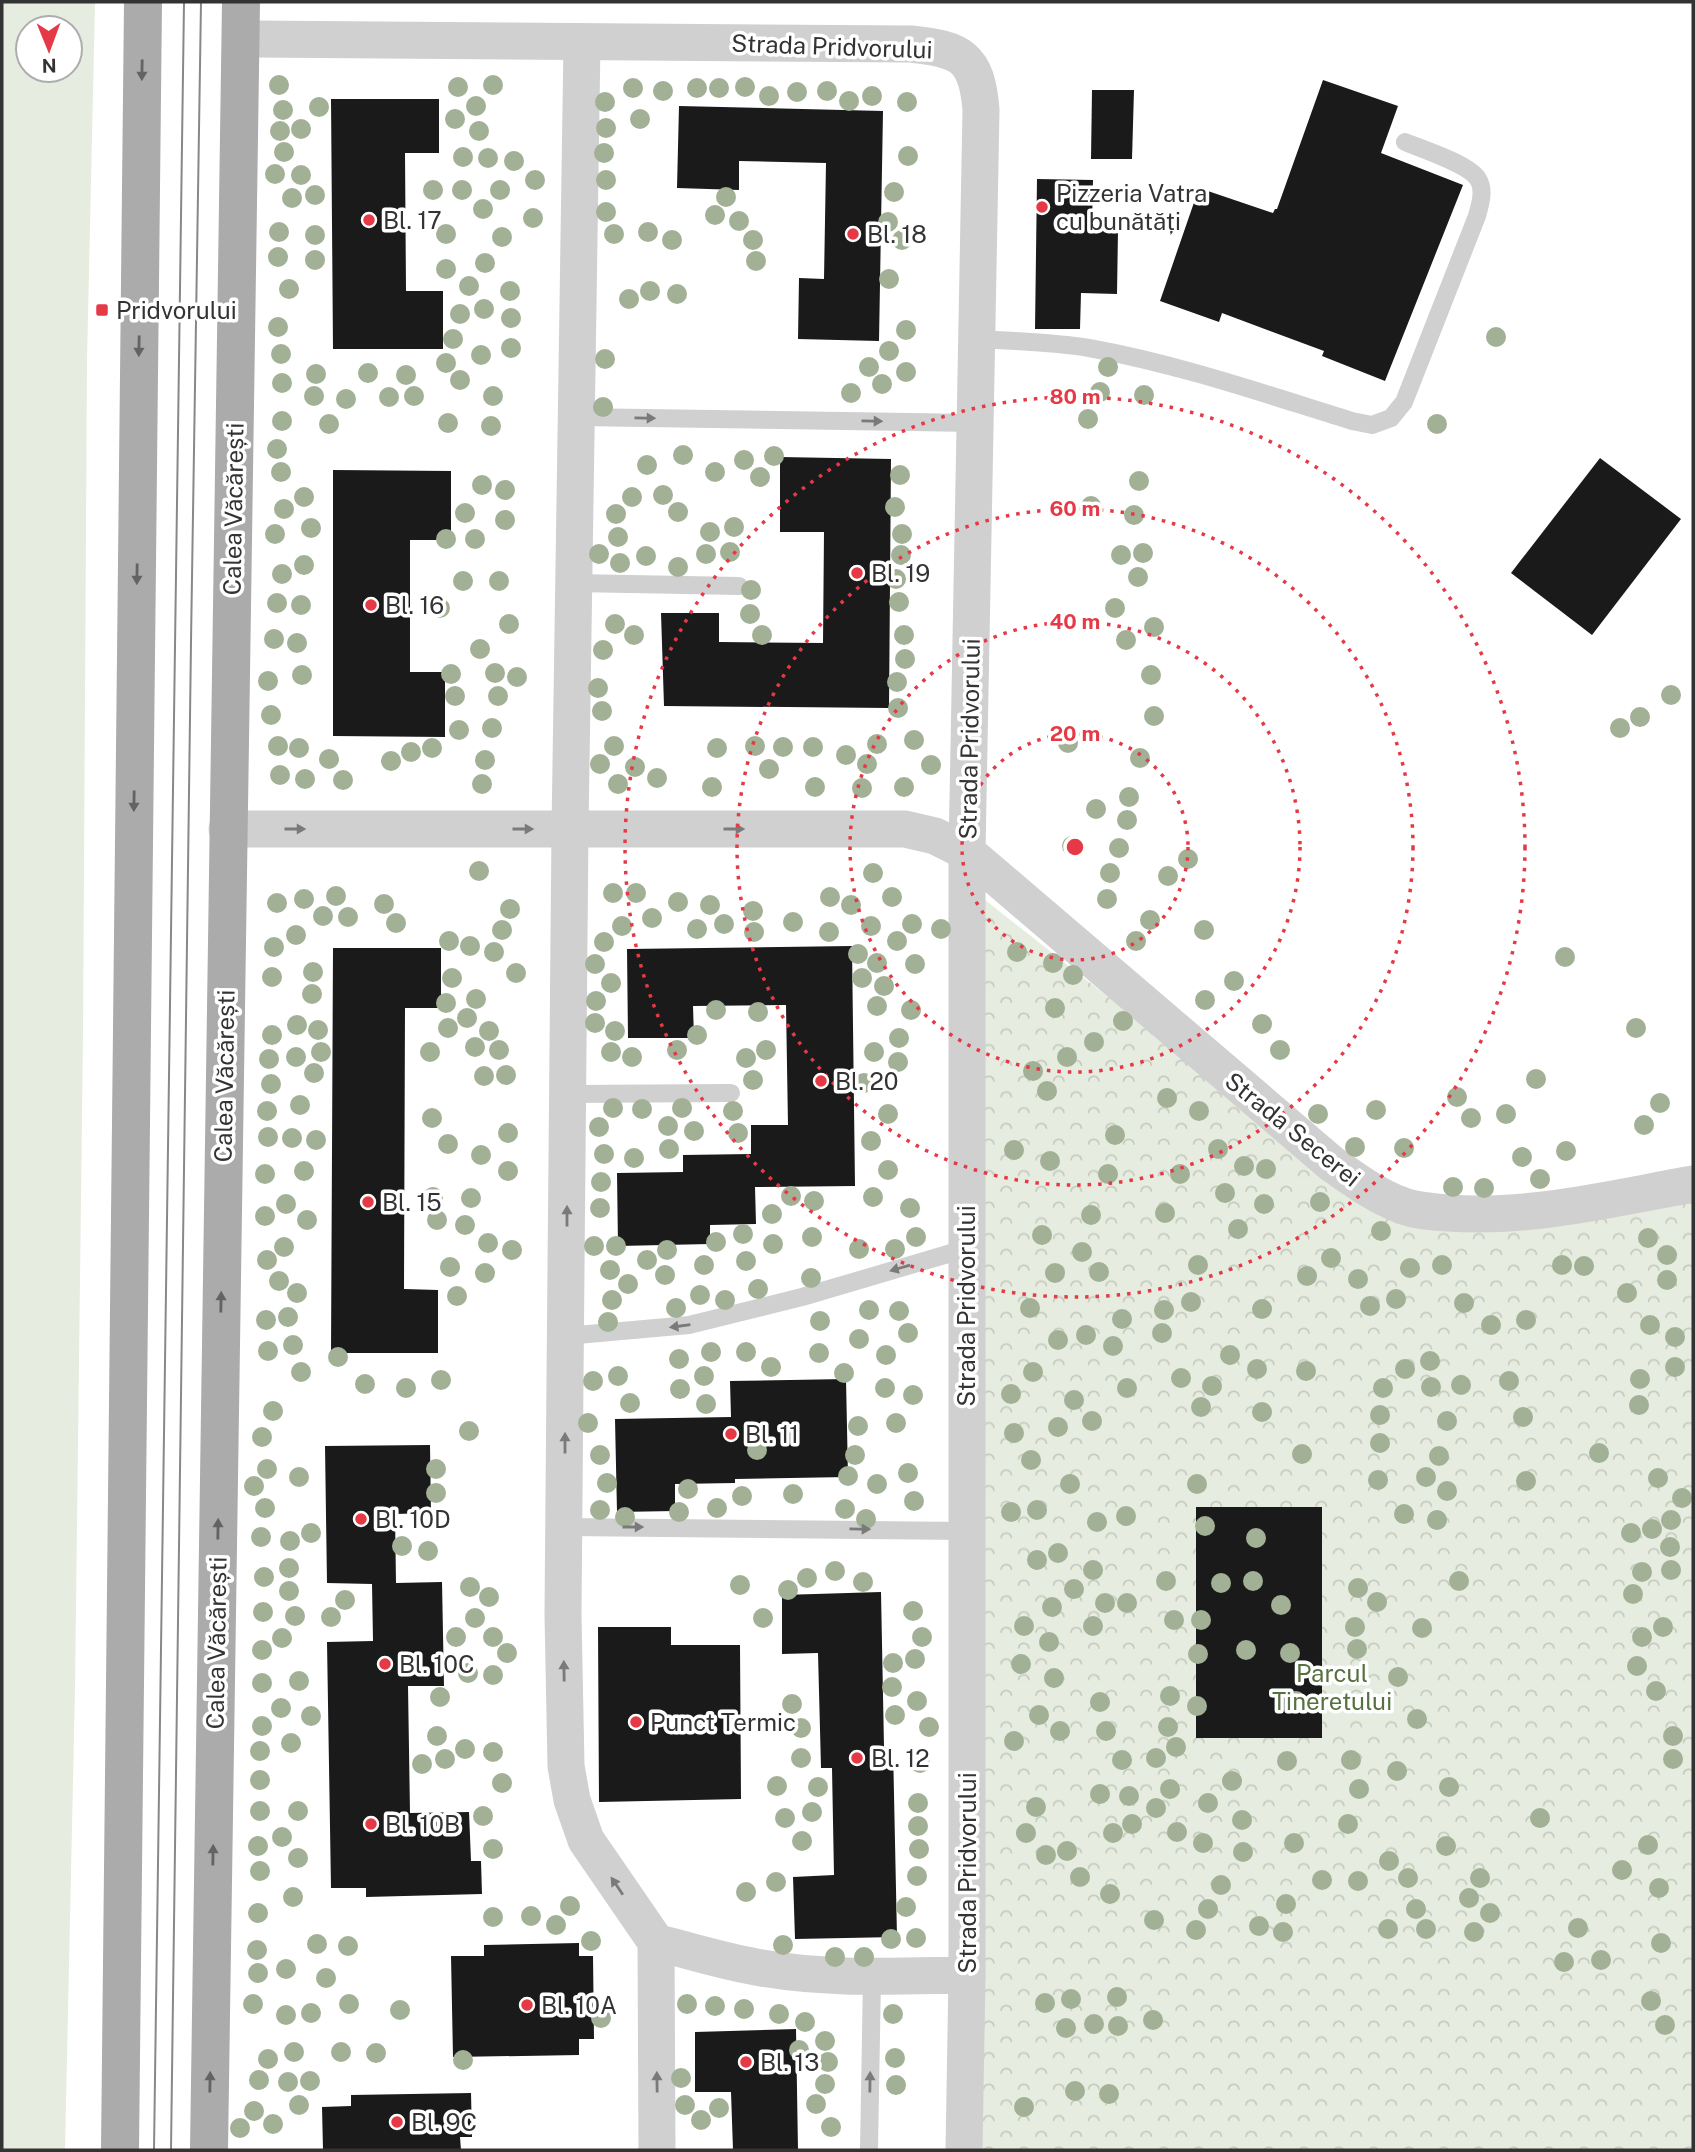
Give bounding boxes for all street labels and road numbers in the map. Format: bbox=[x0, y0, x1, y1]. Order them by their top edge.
street label: Strada Pridvorului bbox=[731, 28, 933, 64]
street label: Calea Văcărești bbox=[217, 422, 249, 596]
street label: Strada Pridvorului bbox=[953, 638, 985, 840]
street label: Calea Văcărești bbox=[208, 989, 240, 1163]
street label: Strada Secerei bbox=[1220, 1066, 1366, 1192]
street label: Strada Pridvorului bbox=[952, 1205, 980, 1407]
street label: Calea Văcărești bbox=[200, 1556, 232, 1730]
street label: Strada Pridvorului bbox=[953, 1772, 981, 1974]

